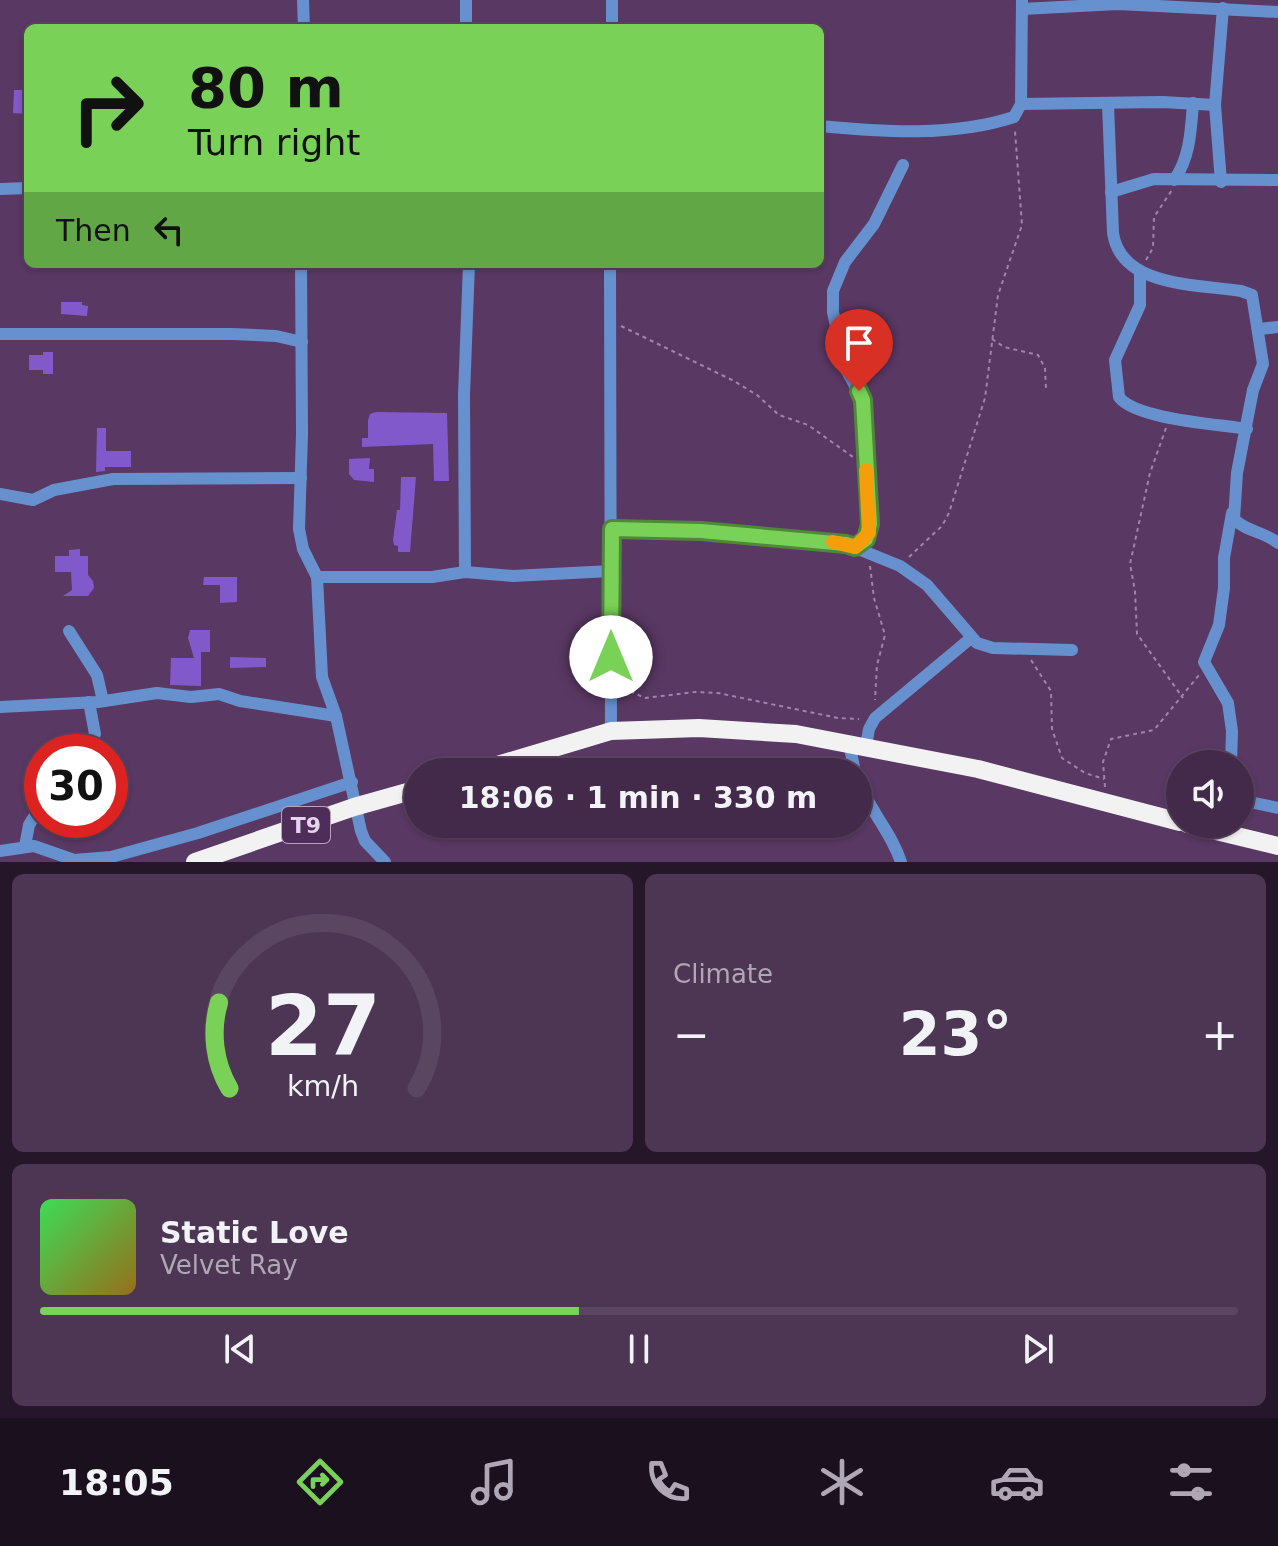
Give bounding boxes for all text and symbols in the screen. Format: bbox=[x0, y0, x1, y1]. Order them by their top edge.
text: 80 m bbox=[188, 55, 344, 120]
icon: right bbox=[56, 56, 160, 160]
text: Turn right bbox=[188, 122, 360, 163]
icon: left bbox=[147, 208, 191, 252]
text: Then bbox=[56, 213, 131, 248]
pin bbox=[825, 309, 893, 391]
icon: arrive bbox=[837, 321, 881, 365]
position arrow bbox=[569, 615, 653, 699]
speed limit sign: 30 bbox=[24, 734, 128, 838]
map controls bbox=[1166, 750, 1254, 838]
button: sound bbox=[1166, 750, 1254, 838]
text: 18:06 · 1 min · 330 m bbox=[459, 780, 817, 815]
road number: T9 bbox=[282, 807, 330, 843]
text: Climate bbox=[673, 959, 773, 989]
text: 27 bbox=[265, 978, 380, 1075]
text: 23° bbox=[899, 999, 1012, 1069]
text: − bbox=[673, 1009, 710, 1060]
text: + bbox=[1201, 1009, 1238, 1060]
text: km/h bbox=[286, 1069, 359, 1103]
text: Static Love bbox=[160, 1215, 349, 1250]
text: Velvet Ray bbox=[160, 1250, 298, 1280]
icon: previous bbox=[218, 1327, 262, 1371]
icon: pause bbox=[617, 1327, 661, 1371]
icon: next bbox=[1016, 1327, 1060, 1371]
icon: directions bbox=[292, 1454, 348, 1510]
icon: music bbox=[466, 1454, 522, 1510]
icon: phone bbox=[640, 1454, 696, 1510]
icon: climate bbox=[814, 1454, 870, 1510]
icon: car bbox=[989, 1454, 1045, 1510]
icon: filters bbox=[1163, 1454, 1219, 1510]
text: 18:05 bbox=[59, 1462, 174, 1503]

